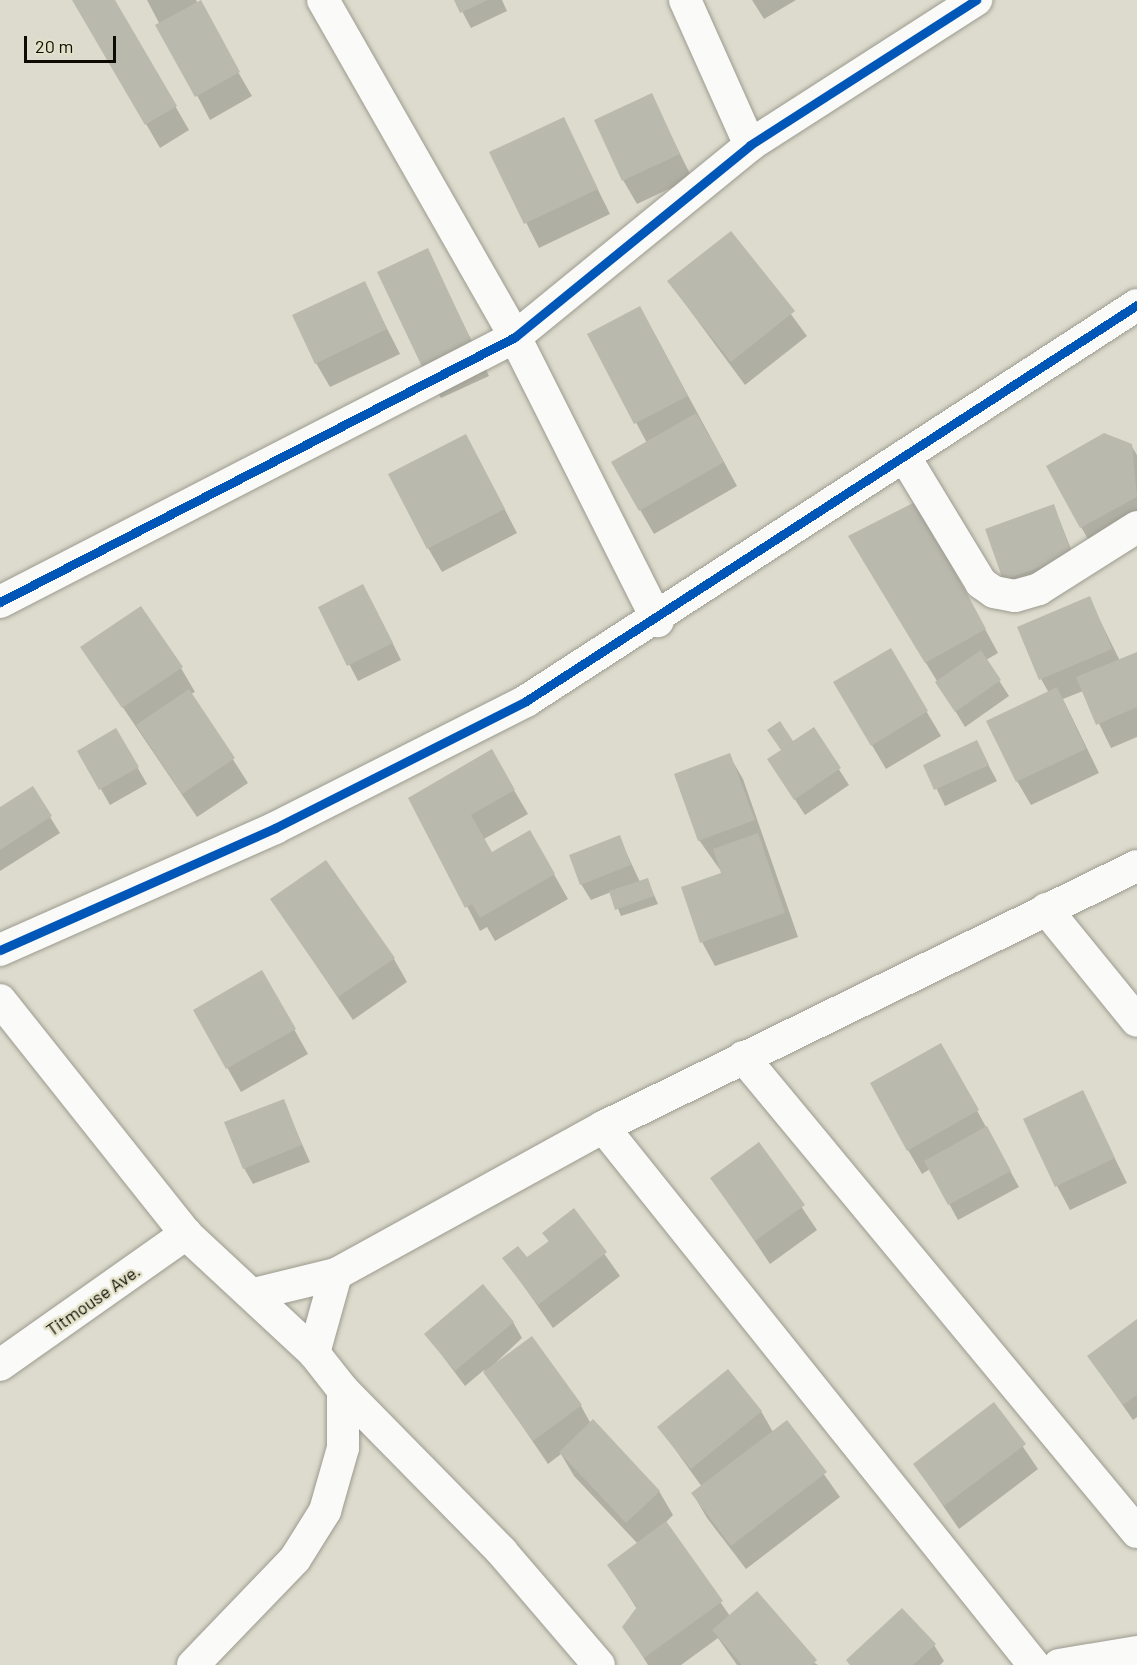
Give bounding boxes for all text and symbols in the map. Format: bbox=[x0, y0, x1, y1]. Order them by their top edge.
scale bar bbox=[27, 24, 118, 62]
text: 20 m bbox=[35, 35, 73, 57]
street label: Titmouse Ave. bbox=[42, 1260, 144, 1340]

